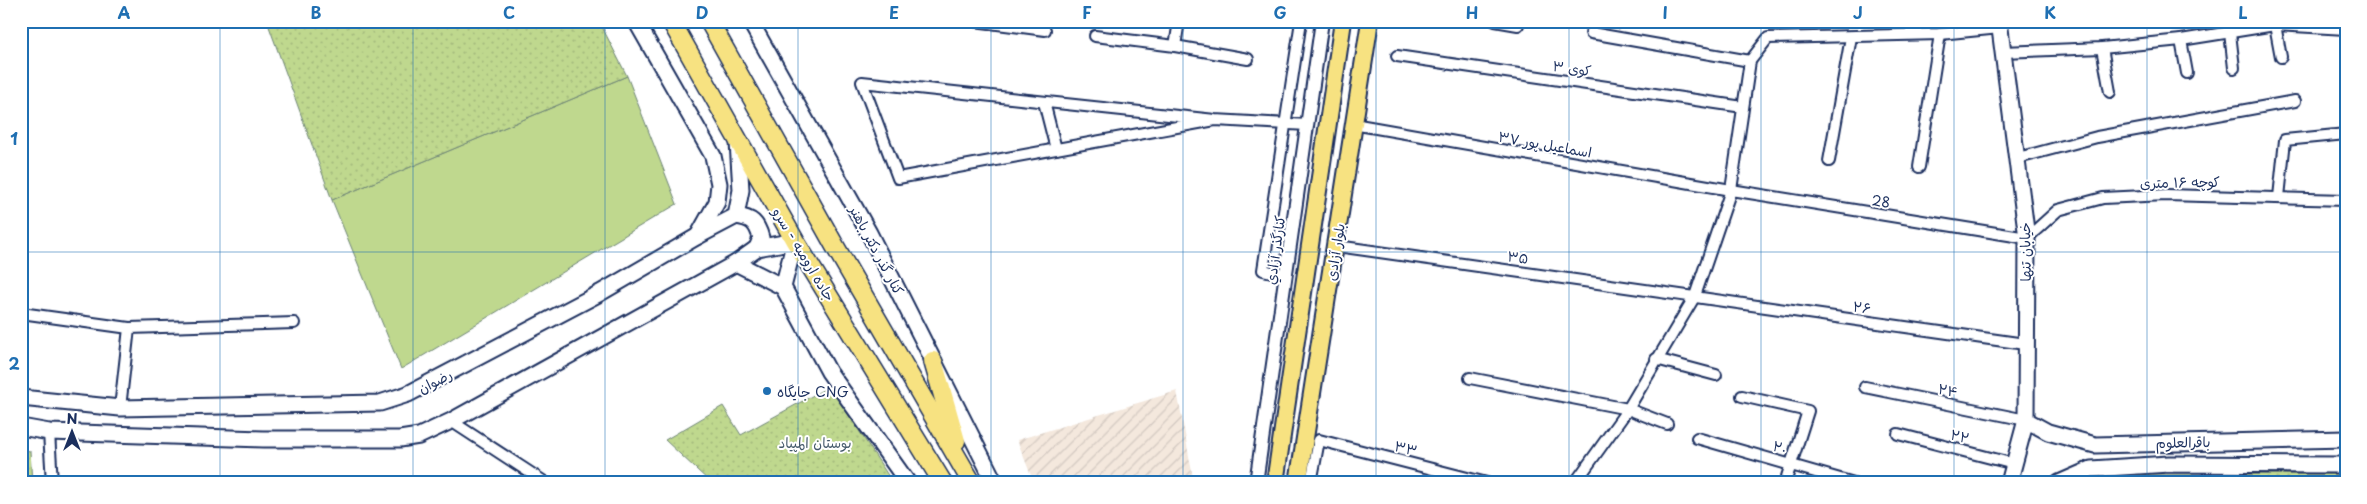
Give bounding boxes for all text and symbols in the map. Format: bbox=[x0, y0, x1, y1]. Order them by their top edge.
text: A bbox=[118, 0, 131, 24]
text: B bbox=[311, 0, 322, 24]
text: C bbox=[503, 0, 515, 24]
text: D bbox=[696, 0, 708, 24]
text: E bbox=[889, 0, 899, 24]
text: F bbox=[1082, 0, 1092, 24]
text: G bbox=[1273, 0, 1287, 24]
text: H bbox=[1466, 0, 1478, 24]
text: I bbox=[1662, 0, 1668, 24]
text: J bbox=[1853, 0, 1863, 24]
text: K bbox=[2044, 0, 2056, 24]
text: L bbox=[2238, 0, 2248, 24]
street label: کوی ۳ bbox=[1551, 55, 1593, 81]
street label: اسماعیل پور ۳۷ bbox=[1497, 125, 1593, 163]
text: 1 bbox=[10, 126, 18, 150]
street label: کوچه ۱۶ متری bbox=[2140, 171, 2220, 193]
street label: 28 bbox=[1870, 189, 1892, 213]
street label: کنار گذر دکتر باهنر bbox=[844, 201, 909, 298]
street label: جاده ارومیه - سرو bbox=[767, 202, 840, 305]
street label: کنارگذر آزادي bbox=[1260, 214, 1291, 286]
street label: بلوار آزادی bbox=[1320, 222, 1350, 282]
street label: خیابان تنها bbox=[2014, 222, 2036, 282]
street label: ۳۵ bbox=[1506, 245, 1530, 269]
street label: ۲۶ bbox=[1852, 295, 1872, 319]
text: 2 bbox=[8, 351, 20, 375]
street label: رضوان bbox=[414, 363, 456, 399]
street label: ۲۴ bbox=[1936, 378, 1960, 402]
place label: جایگاه CNG bbox=[777, 381, 849, 402]
marker: جایگاه CNG bbox=[761, 385, 773, 397]
north arrow bbox=[48, 406, 98, 456]
text: N bbox=[66, 408, 78, 429]
street label: ۲۲ bbox=[1948, 424, 1972, 448]
street label: باقرالعلوم bbox=[2155, 431, 2211, 454]
park label: بوستان المپیاد bbox=[779, 432, 851, 453]
street label: ۳۳ bbox=[1392, 435, 1420, 461]
street label: ۲۰ bbox=[1770, 435, 1790, 459]

